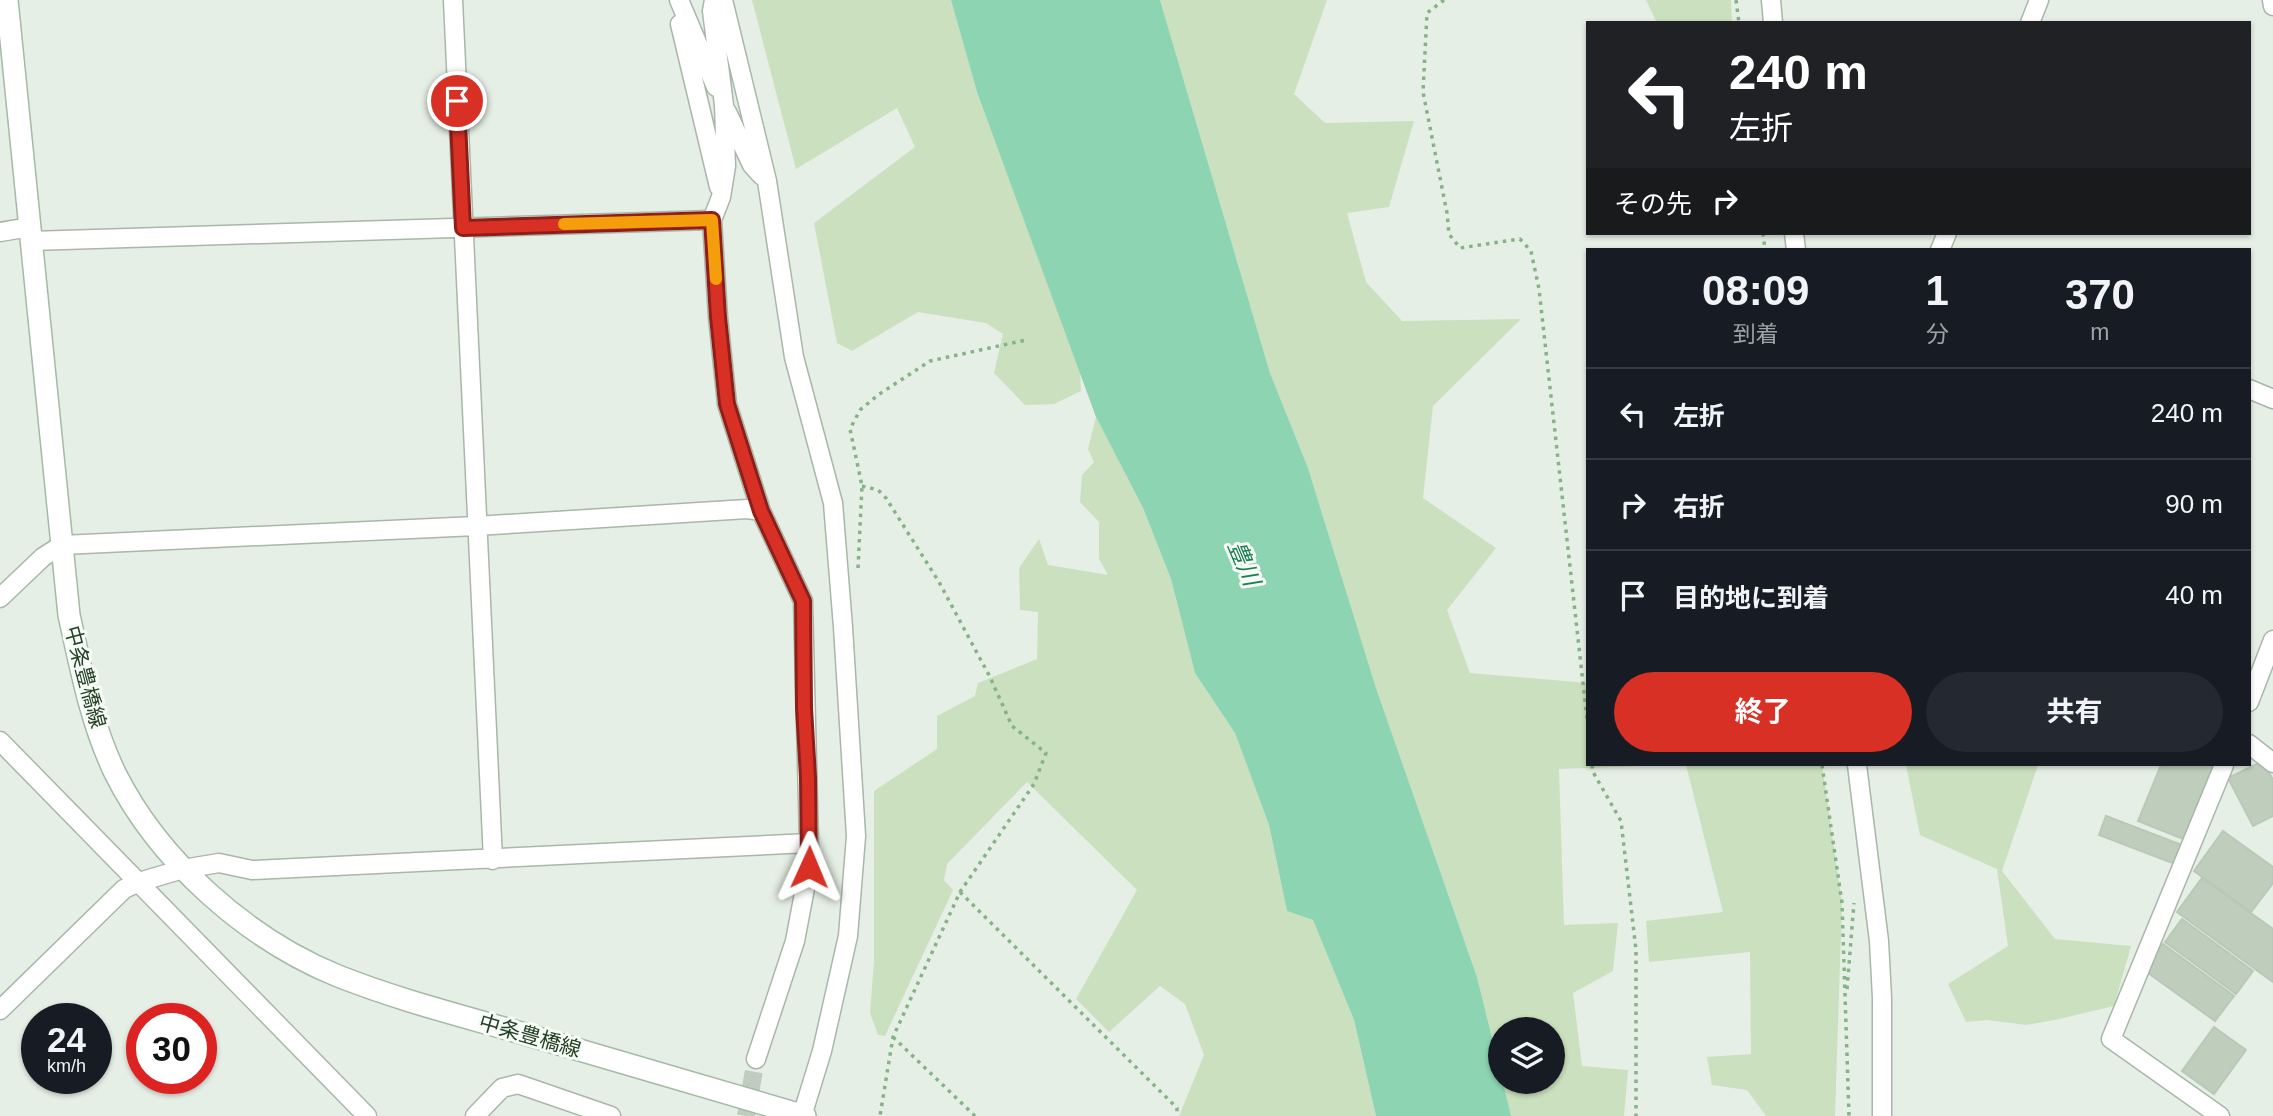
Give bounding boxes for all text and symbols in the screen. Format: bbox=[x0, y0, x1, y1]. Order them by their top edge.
text: 240 m bbox=[1729, 45, 1868, 99]
icon: left bbox=[1614, 49, 1705, 140]
pin bbox=[427, 71, 487, 131]
icon: arrive bbox=[438, 82, 476, 120]
text: 左折 bbox=[1729, 110, 1793, 146]
icon: right bbox=[1706, 182, 1744, 220]
text: その先 bbox=[1614, 189, 1692, 219]
text: 08:09 bbox=[1702, 267, 1809, 314]
text: 1 bbox=[1925, 267, 1949, 314]
text: 370 bbox=[2065, 271, 2135, 318]
text: m bbox=[2090, 319, 2110, 345]
text: 到着 bbox=[1733, 321, 1779, 347]
text: 分 bbox=[1926, 321, 1949, 347]
icon: left bbox=[1614, 395, 1652, 433]
text: 240 m bbox=[2151, 398, 2223, 428]
text: 左折 bbox=[1673, 401, 1725, 431]
icon: right bbox=[1614, 486, 1652, 524]
text: 90 m bbox=[2165, 489, 2223, 519]
text: 右折 bbox=[1673, 492, 1725, 522]
water label: 豊川 bbox=[1223, 537, 1266, 592]
icon: arrive bbox=[1614, 577, 1652, 615]
text: 40 m bbox=[2165, 580, 2223, 610]
text: 目的地に到着 bbox=[1673, 583, 1829, 613]
street label: 中条豊橋線 bbox=[61, 623, 110, 731]
button: 終了 bbox=[1614, 672, 1912, 752]
button: 共有 bbox=[1926, 672, 2223, 752]
position arrow bbox=[772, 830, 846, 904]
speed limit sign: 30 bbox=[126, 1003, 217, 1094]
street label: 中条豊橋線 bbox=[477, 1010, 584, 1061]
map controls bbox=[1488, 1017, 1565, 1094]
button: layers bbox=[1488, 1017, 1565, 1094]
text: 24 bbox=[47, 1020, 86, 1059]
text: km/h bbox=[47, 1056, 86, 1076]

